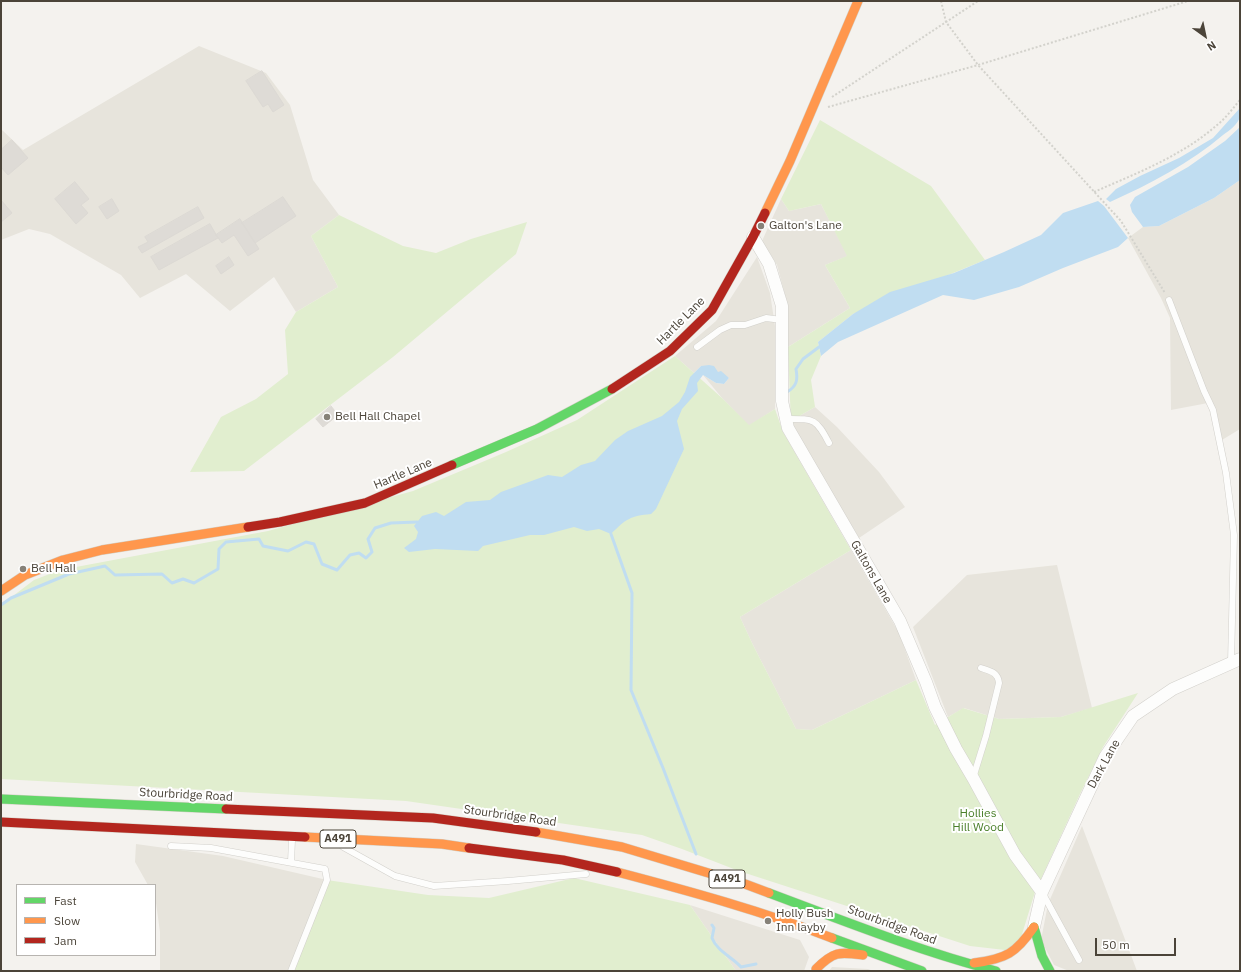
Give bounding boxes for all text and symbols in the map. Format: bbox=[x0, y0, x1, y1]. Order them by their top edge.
north arrow bbox=[1185, 16, 1225, 56]
text: N bbox=[1204, 38, 1219, 54]
place label: Galton's Lane bbox=[769, 219, 842, 233]
marker: Galton's Lane bbox=[756, 221, 766, 231]
street label: Hartle Lane bbox=[654, 294, 708, 348]
place label: Bell Hall Chapel bbox=[335, 410, 420, 424]
marker: Bell Hall Chapel bbox=[322, 412, 332, 422]
street label: Hartle Lane bbox=[372, 455, 434, 493]
street label: Galtons Lane bbox=[847, 538, 895, 606]
place label: Bell Hall bbox=[31, 562, 76, 576]
marker: Bell Hall bbox=[18, 564, 28, 574]
street label: Dark Lane bbox=[1085, 737, 1123, 791]
street label: Stourbridge Road bbox=[139, 785, 233, 805]
street label: Stourbridge Road bbox=[463, 802, 557, 830]
park label: Hollies Hill Wood bbox=[952, 807, 1004, 835]
road number: A491 bbox=[320, 830, 356, 848]
road number: A491 bbox=[709, 870, 745, 888]
legend bbox=[16, 884, 156, 956]
text: Fast bbox=[54, 893, 77, 908]
street label: Stourbridge Road bbox=[846, 902, 938, 948]
place label: Holly Bush Inn layby bbox=[776, 907, 834, 935]
text: Slow bbox=[54, 913, 80, 928]
marker: Holly Bush Inn layby bbox=[763, 916, 773, 926]
scale bar bbox=[1097, 930, 1178, 956]
text: Jam bbox=[54, 933, 77, 948]
text: 50 m bbox=[1102, 937, 1130, 952]

